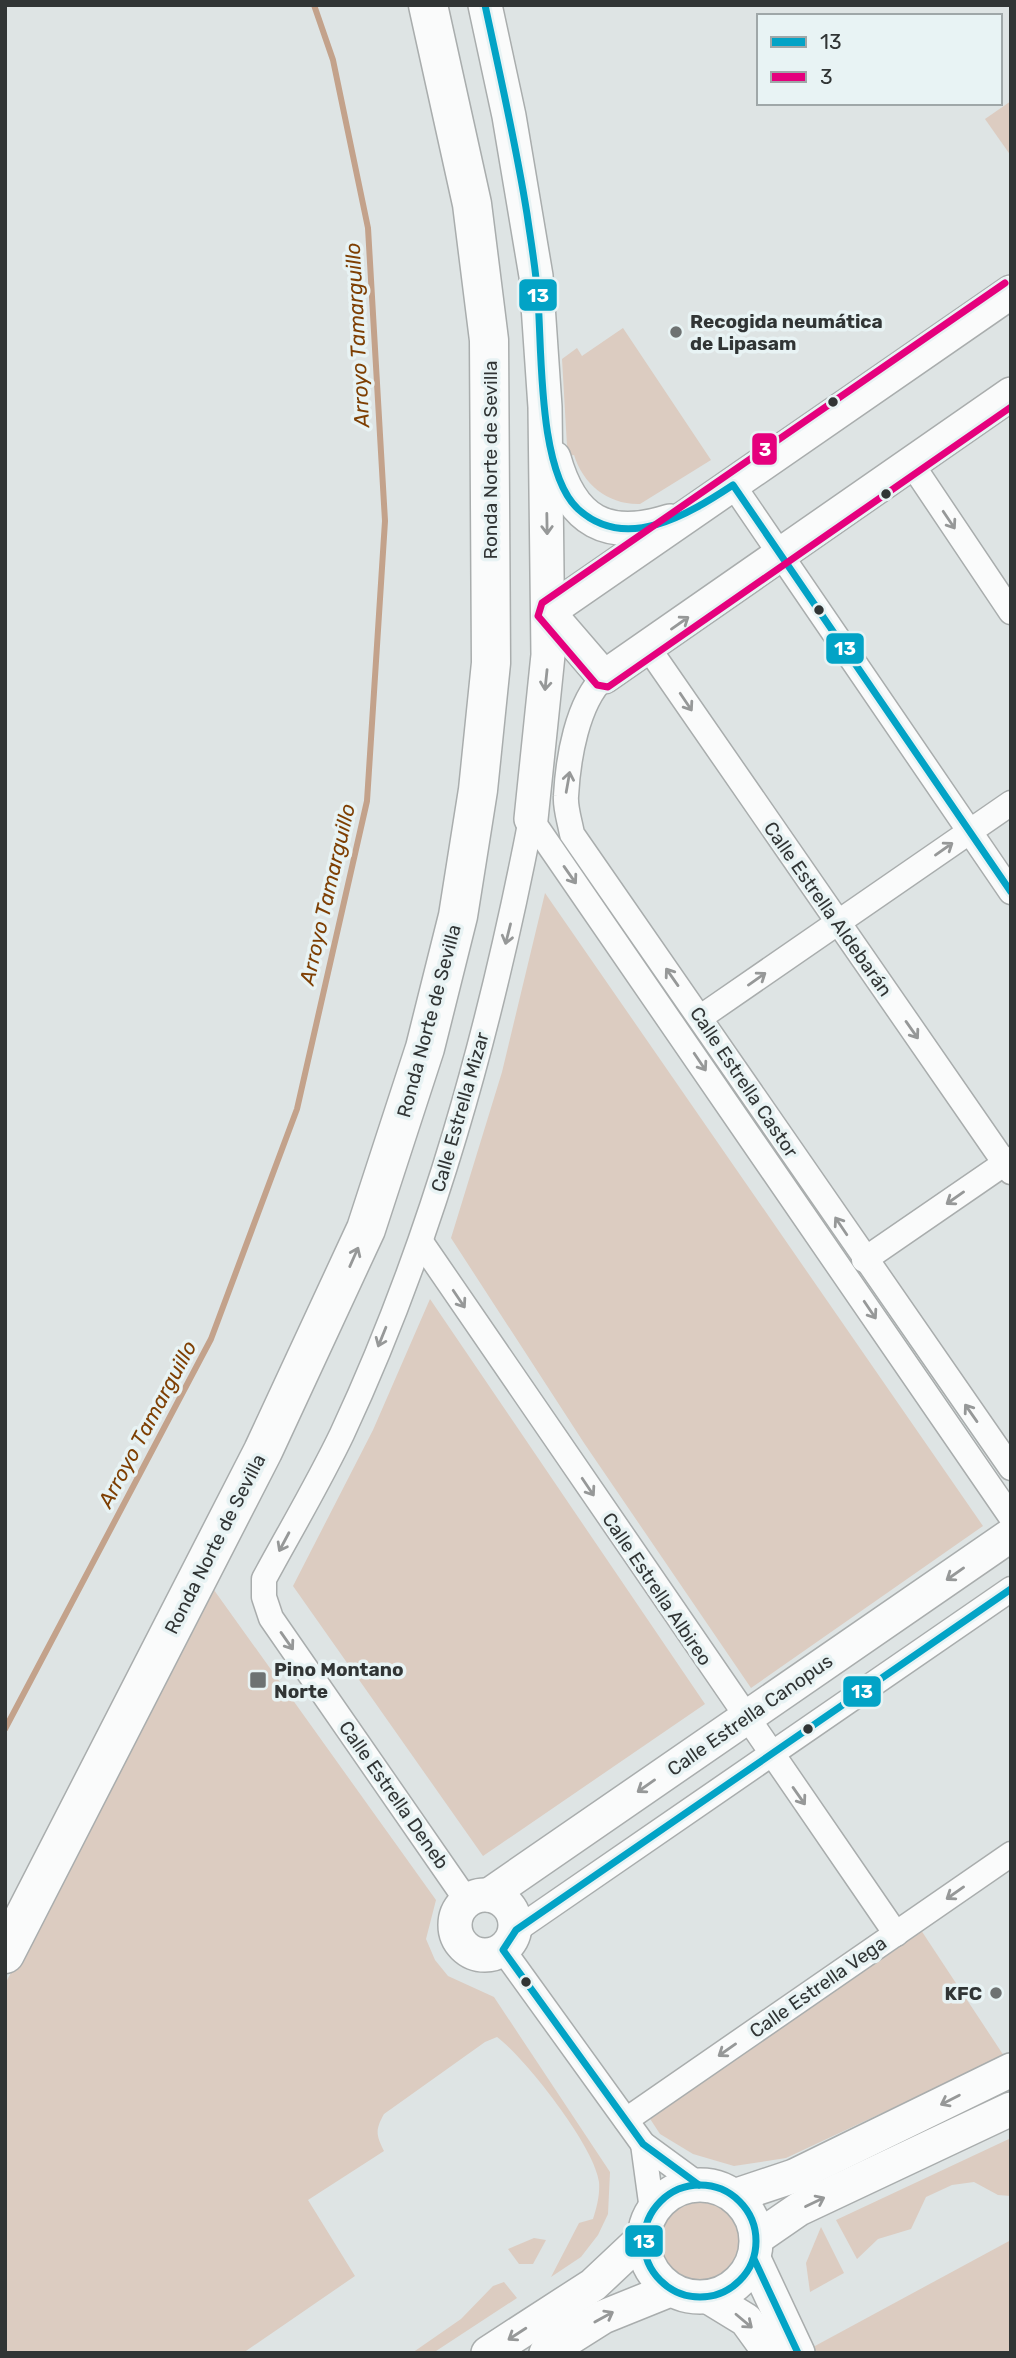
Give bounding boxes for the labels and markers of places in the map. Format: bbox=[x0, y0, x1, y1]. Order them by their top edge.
place label: Recogida neumática de Lipasam bbox=[690, 310, 883, 355]
marker: Recogida neumática de Lipasam bbox=[668, 324, 684, 340]
unlabelled marker bbox=[826, 395, 840, 409]
unlabelled marker bbox=[879, 487, 893, 501]
unlabelled marker bbox=[812, 603, 826, 617]
place label: Pino Montano Norte bbox=[274, 1658, 404, 1703]
marker: Pino Montano Norte bbox=[248, 1670, 268, 1690]
unlabelled marker bbox=[801, 1722, 815, 1736]
unlabelled marker bbox=[519, 1975, 533, 1989]
place label: KFC bbox=[944, 1982, 982, 2005]
marker: KFC bbox=[988, 1985, 1004, 2001]

